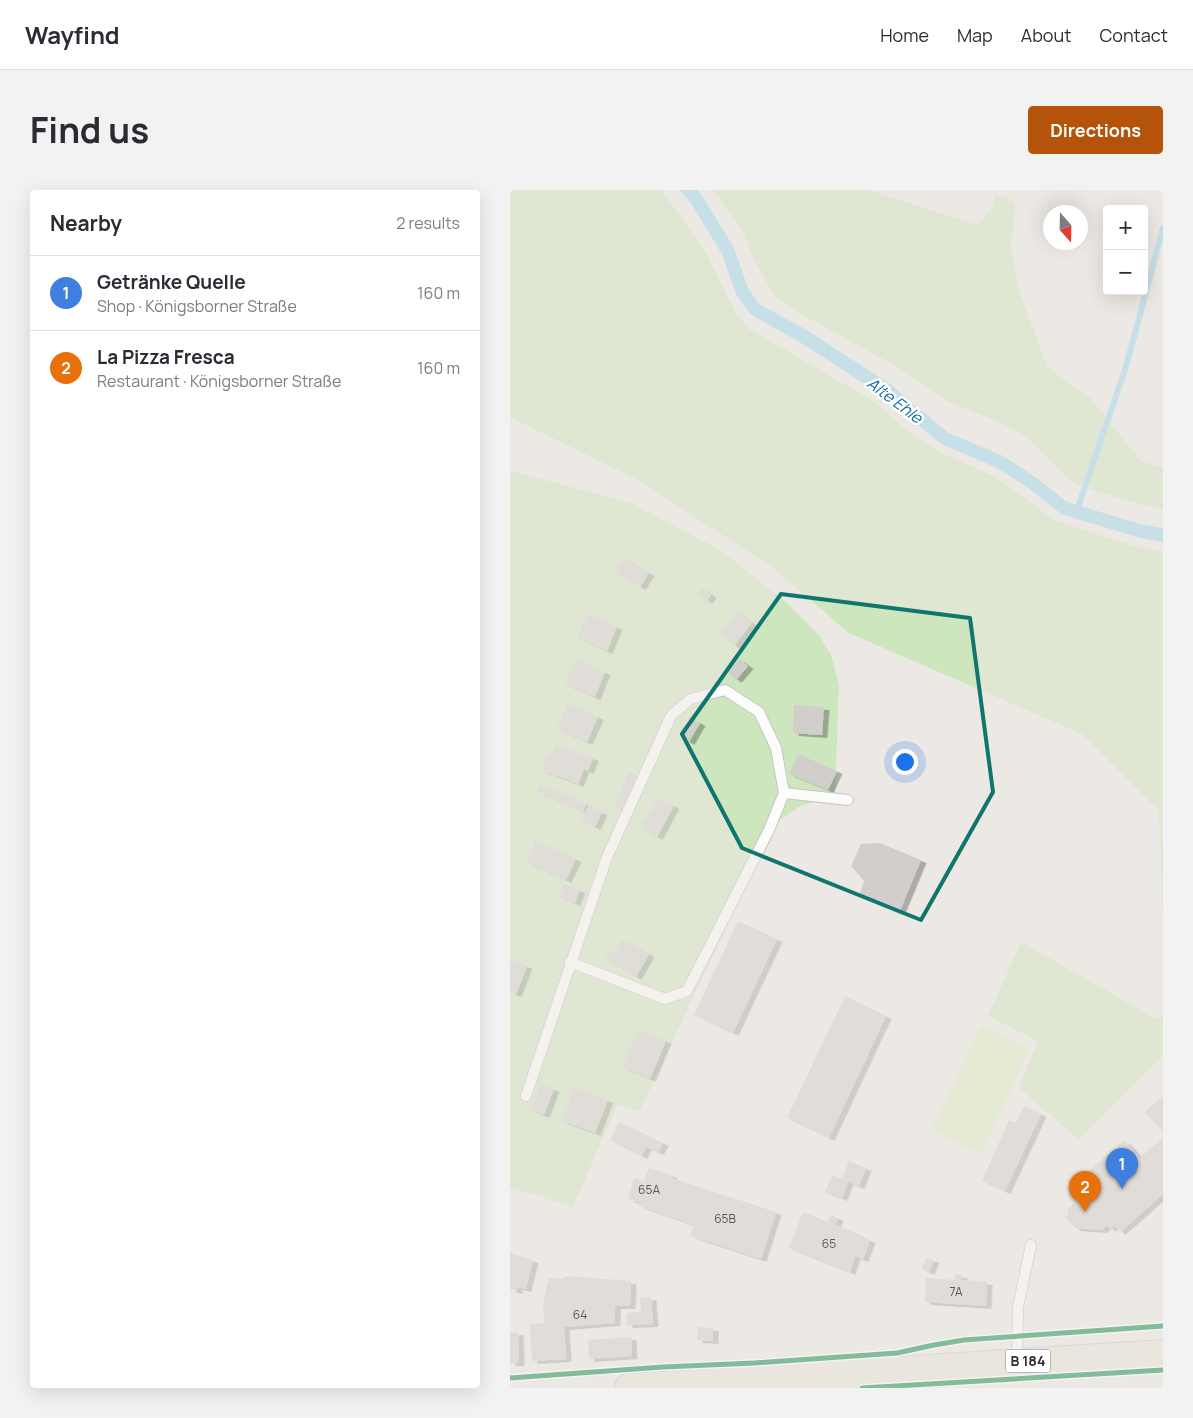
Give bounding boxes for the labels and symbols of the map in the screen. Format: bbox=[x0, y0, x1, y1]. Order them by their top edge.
north arrow bbox=[1043, 205, 1088, 250]
water label: Alte Ehle bbox=[863, 372, 929, 429]
your location bbox=[892, 749, 918, 775]
pin: 1 bbox=[1106, 1148, 1138, 1189]
pin: 2 bbox=[1069, 1171, 1101, 1212]
house number: 65A bbox=[638, 1181, 660, 1198]
house number: 65B bbox=[714, 1210, 736, 1227]
house number: 65 bbox=[822, 1235, 836, 1252]
house number: 7A bbox=[949, 1283, 963, 1300]
house number: 64 bbox=[573, 1306, 587, 1323]
road number: B 184 bbox=[1006, 1350, 1050, 1372]

